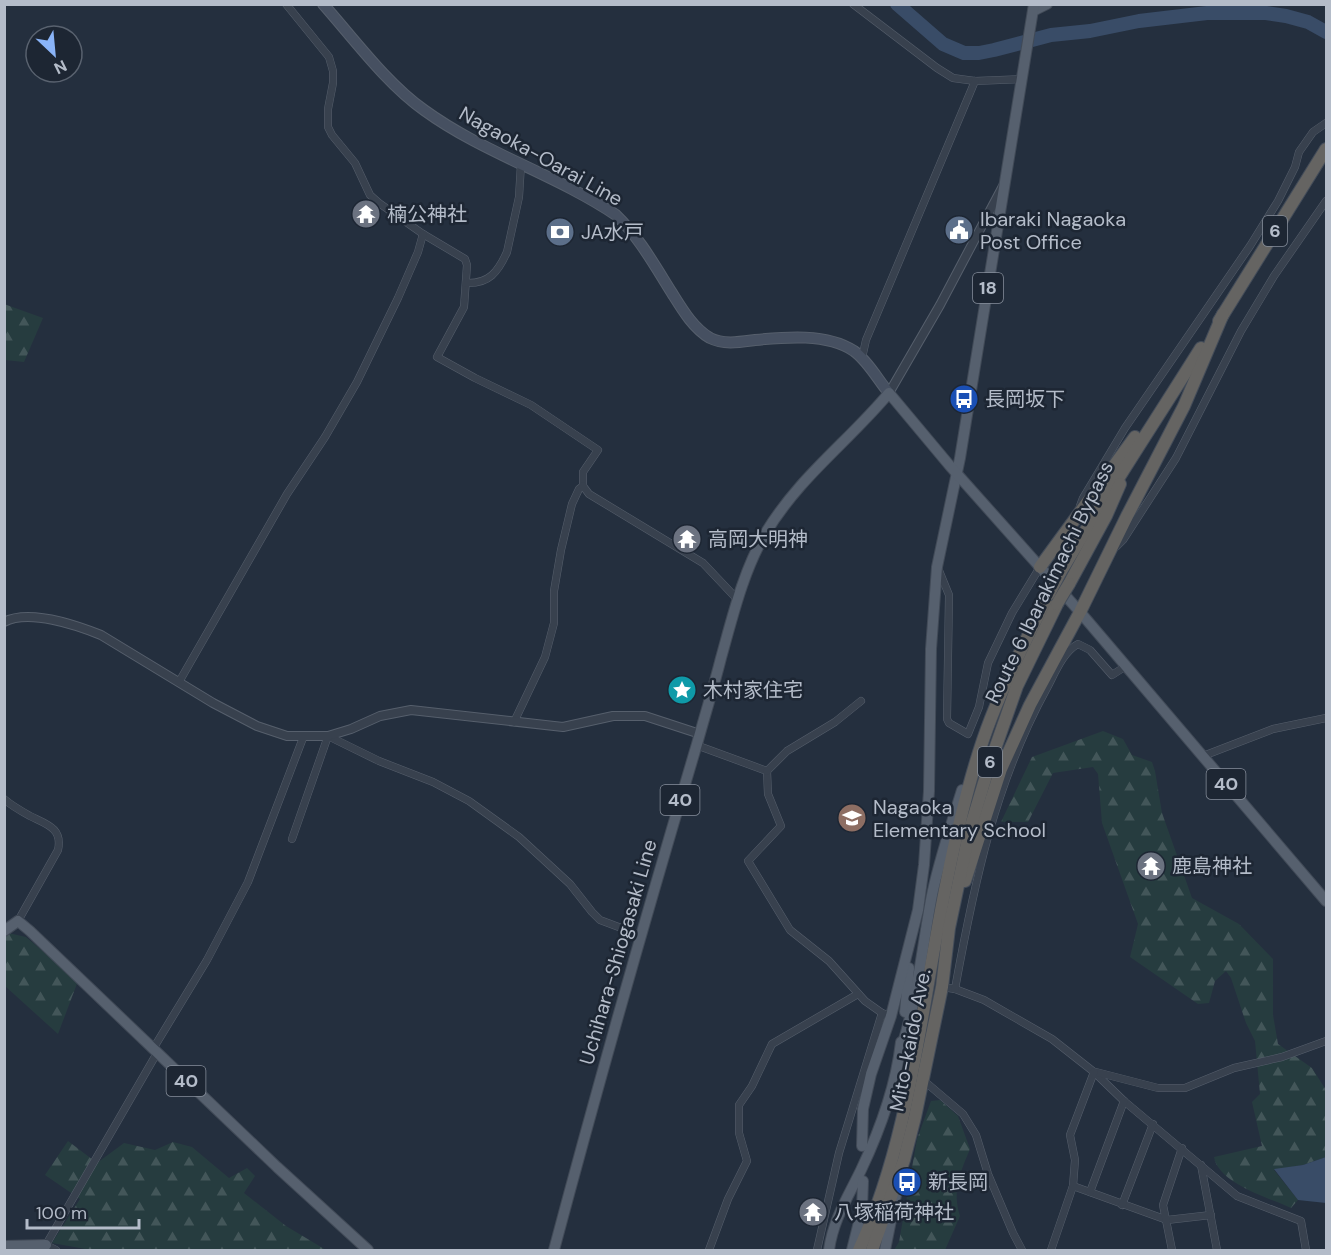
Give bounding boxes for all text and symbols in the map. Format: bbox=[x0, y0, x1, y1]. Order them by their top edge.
north arrow bbox=[24, 24, 84, 84]
text: N bbox=[51, 55, 70, 79]
street label: Nagaoka-Oarai Line bbox=[455, 100, 627, 212]
temple icon: 楠公神社 bbox=[350, 198, 382, 230]
place label: 楠公神社 bbox=[387, 201, 467, 227]
place label: Ibaraki Nagaoka Post Office bbox=[980, 206, 1126, 255]
public building icon: Ibaraki Nagaoka Post Office bbox=[943, 214, 975, 246]
bank icon: JA水戸 bbox=[544, 216, 576, 248]
road number: 6 bbox=[1263, 216, 1287, 246]
place label: JA水戸 bbox=[581, 219, 644, 245]
road number: 18 bbox=[973, 273, 1003, 303]
bus stop icon: 長岡坂下 bbox=[948, 383, 980, 415]
place label: 長岡坂下 bbox=[985, 386, 1065, 412]
street label: Route 6 Ibarakimachi Bypass bbox=[979, 457, 1119, 707]
temple icon: 高岡大明神 bbox=[671, 523, 703, 555]
place label: 高岡大明神 bbox=[708, 526, 808, 552]
place icon: 木村家住宅 bbox=[666, 674, 698, 706]
place label: 木村家住宅 bbox=[703, 677, 803, 703]
road number: 6 bbox=[978, 747, 1002, 777]
road number: 40 bbox=[1206, 769, 1246, 799]
road number: 40 bbox=[660, 785, 700, 815]
place label: Nagaoka Elementary School bbox=[873, 794, 1046, 843]
school or university icon: Nagaoka Elementary School bbox=[836, 802, 868, 834]
street label: Uchihara-Shiogasaki Line bbox=[573, 836, 663, 1068]
temple icon: 鹿島神社 bbox=[1135, 850, 1167, 882]
place label: 鹿島神社 bbox=[1172, 853, 1252, 879]
street label: Mito-kaido Ave. bbox=[883, 966, 937, 1114]
road number: 40 bbox=[166, 1066, 206, 1096]
bus stop icon: 新長岡 bbox=[891, 1166, 923, 1198]
place label: 新長岡 bbox=[928, 1169, 988, 1195]
scale bar bbox=[27, 1192, 140, 1230]
temple icon: 八塚稲荷神社 bbox=[797, 1196, 829, 1228]
place label: 八塚稲荷神社 bbox=[834, 1199, 954, 1225]
text: 100 m bbox=[36, 1201, 87, 1225]

